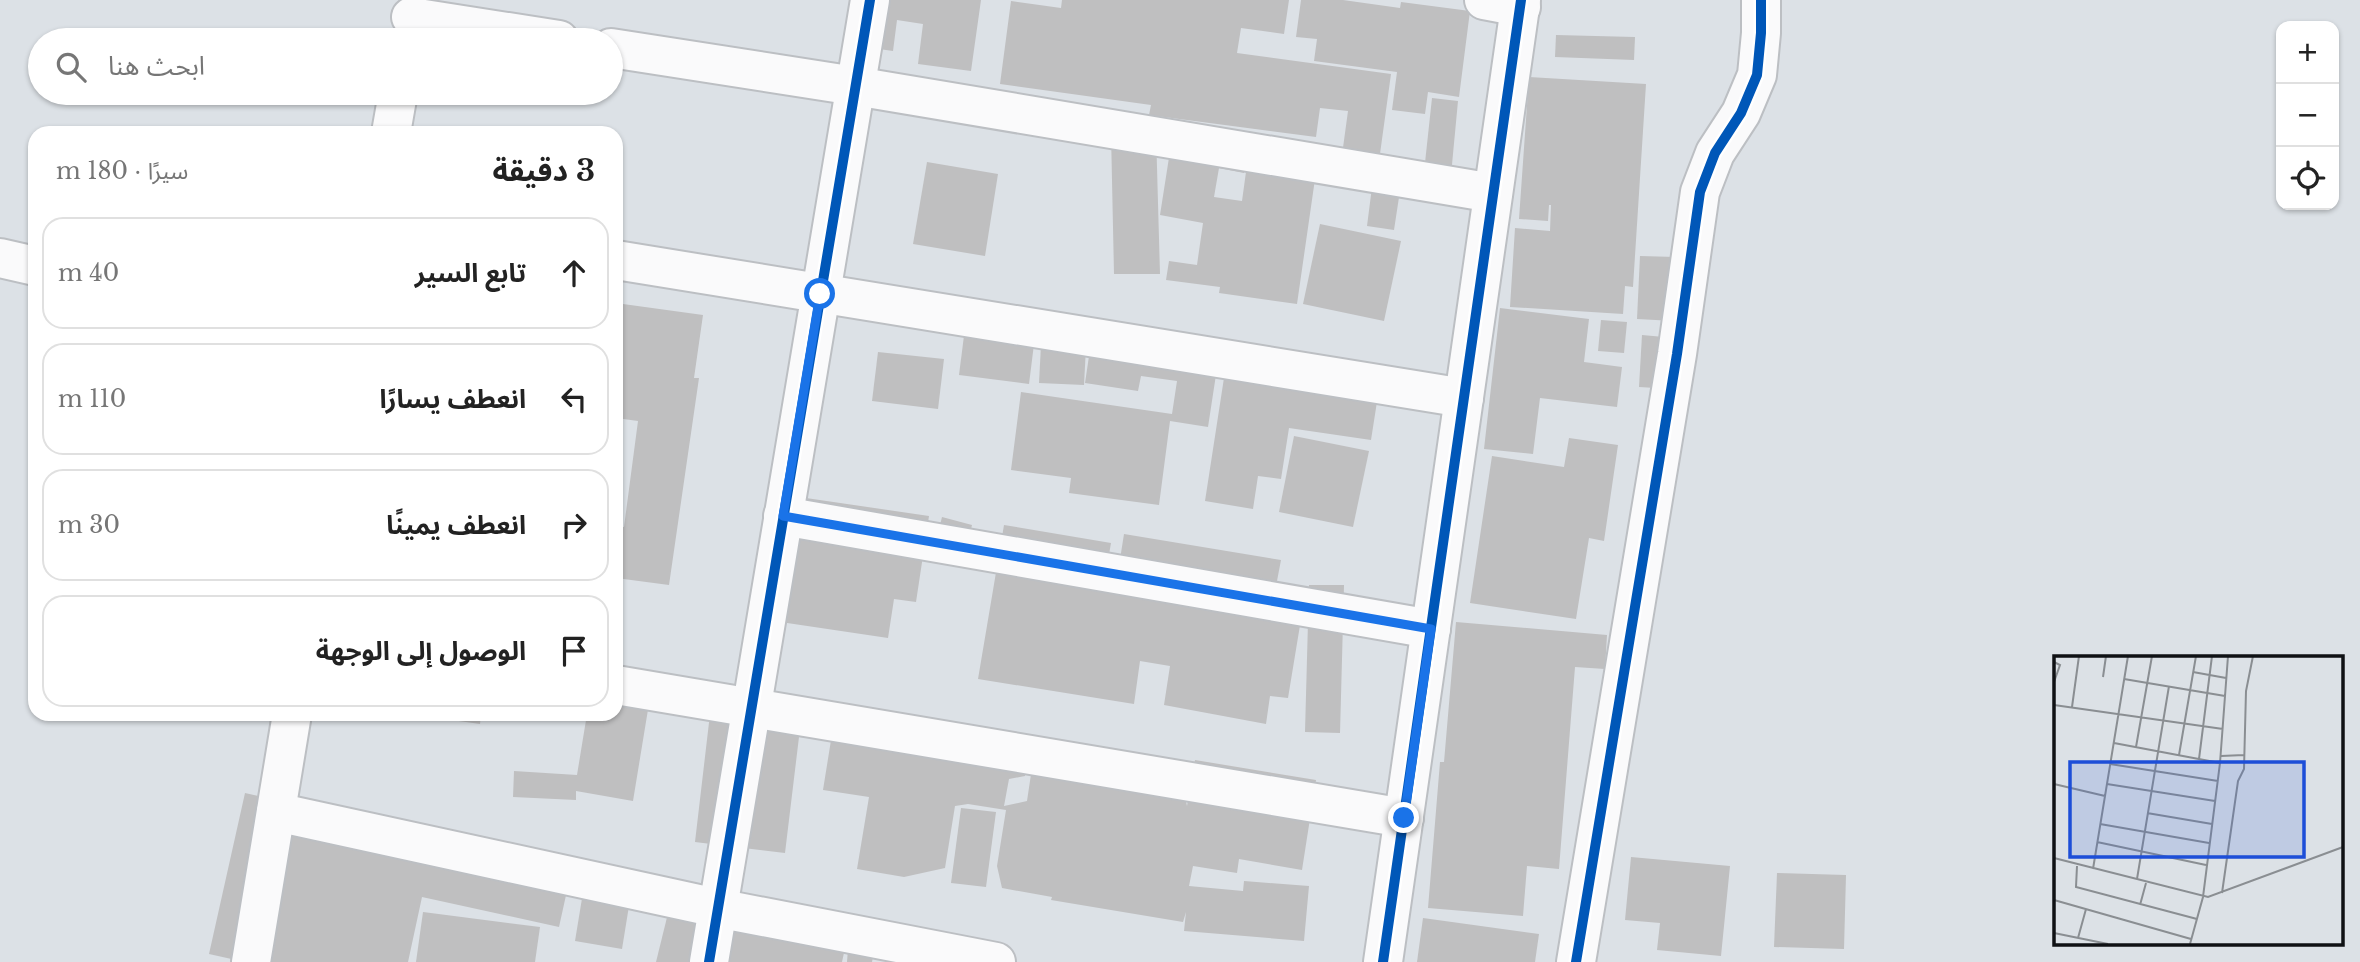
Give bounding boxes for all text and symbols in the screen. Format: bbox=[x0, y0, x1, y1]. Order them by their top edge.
map controls bbox=[2276, 21, 2339, 210]
button: + bbox=[2276, 21, 2339, 84]
search box bbox=[28, 28, 623, 105]
icon: search bbox=[52, 48, 90, 86]
text: ابحث هنا bbox=[108, 50, 205, 82]
button: − bbox=[2276, 84, 2339, 147]
button: locate bbox=[2276, 147, 2339, 210]
text: 3 دقيقة bbox=[492, 152, 595, 189]
text: سيرًا · 180 m bbox=[56, 157, 188, 185]
icon: ahead bbox=[555, 254, 593, 292]
text: تابع السير bbox=[415, 257, 526, 289]
text: 40 m bbox=[58, 259, 119, 287]
route start bbox=[804, 278, 835, 309]
icon: left bbox=[555, 380, 593, 418]
text: انعطف يسارًا bbox=[379, 383, 526, 415]
text: 110 m bbox=[58, 385, 126, 413]
icon: right bbox=[555, 506, 593, 544]
text: انعطف يمينًا bbox=[386, 509, 526, 541]
text: 30 m bbox=[58, 511, 120, 539]
icon: arrive bbox=[555, 632, 593, 670]
text: الوصول إلى الوجهة bbox=[316, 635, 526, 667]
inset map bbox=[2054, 656, 2342, 944]
route end bbox=[1388, 802, 1419, 833]

